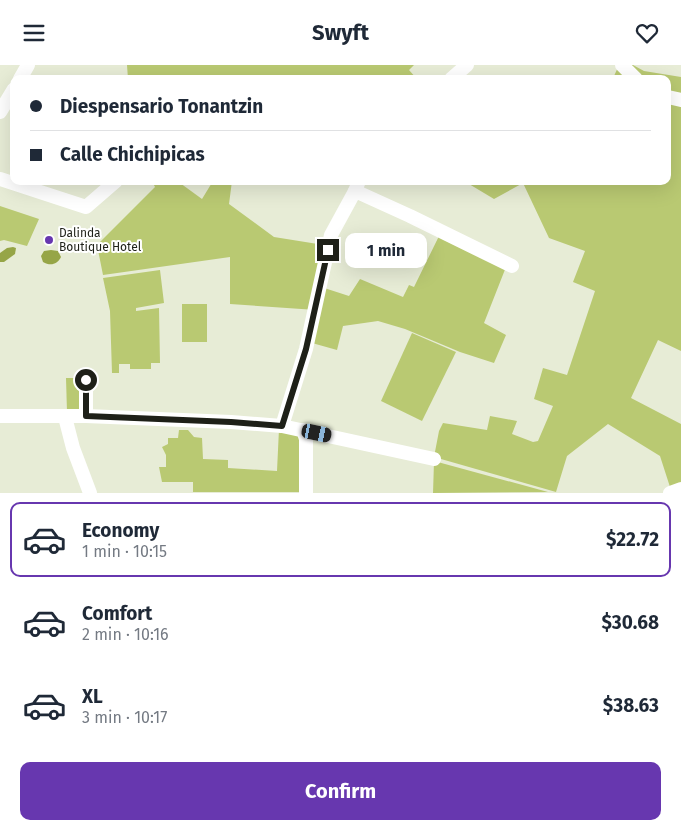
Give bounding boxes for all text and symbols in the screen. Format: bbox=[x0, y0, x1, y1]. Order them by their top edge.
icon: menu bbox=[20, 19, 48, 47]
text: Swyft bbox=[312, 19, 369, 46]
icon: heart bbox=[633, 19, 661, 47]
text: Diespensario Tonantzin bbox=[60, 95, 263, 118]
text: Calle Chichipicas bbox=[60, 143, 205, 166]
place label: Dalinda Boutique Hotel bbox=[59, 226, 142, 254]
callout: 1 min bbox=[346, 233, 428, 267]
marker: Dalinda Boutique Hotel bbox=[43, 234, 55, 246]
route end bbox=[317, 239, 339, 261]
text: 1 min bbox=[367, 241, 405, 260]
route start bbox=[75, 369, 97, 391]
car bbox=[300, 423, 333, 443]
icon: car bbox=[22, 517, 67, 562]
text: Economy bbox=[82, 519, 159, 542]
text: $22.72 bbox=[606, 528, 659, 551]
text: 1 min · 10:15 bbox=[82, 542, 167, 561]
icon: car bbox=[22, 600, 67, 645]
text: Comfort bbox=[82, 602, 152, 625]
text: $30.68 bbox=[601, 611, 659, 634]
text: 2 min · 10:16 bbox=[82, 625, 169, 644]
icon: car bbox=[22, 683, 67, 728]
text: XL bbox=[82, 685, 103, 708]
text: $38.63 bbox=[603, 694, 659, 717]
text: 3 min · 10:17 bbox=[82, 708, 167, 727]
button: Confirm bbox=[20, 762, 661, 820]

